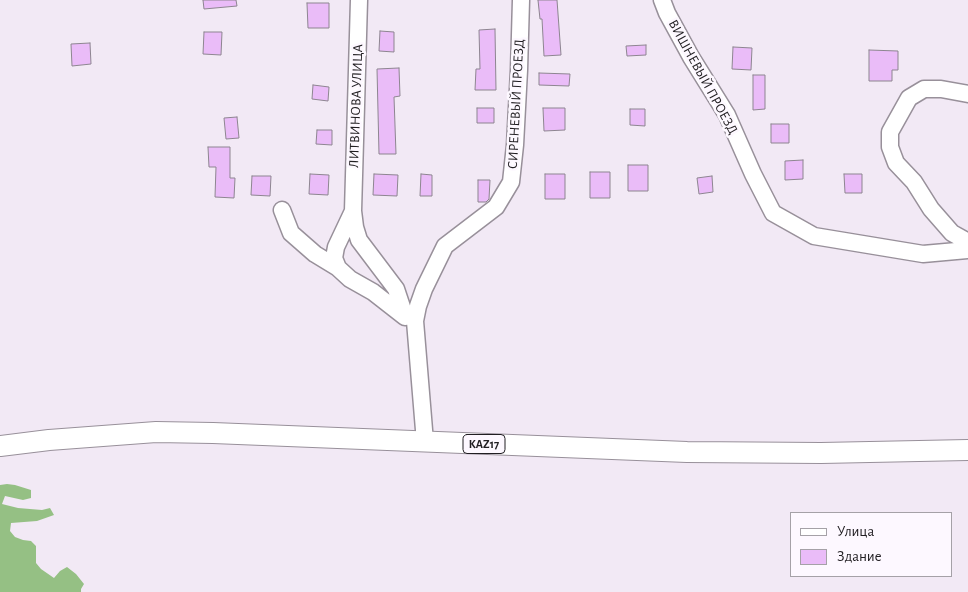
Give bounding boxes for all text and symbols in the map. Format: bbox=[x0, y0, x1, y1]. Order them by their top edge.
street label: ВИШНЕВЫЙ ПРОЕЗД bbox=[664, 17, 742, 137]
street label: СИРЕНЕВЫЙ ПРОЕЗД bbox=[504, 38, 528, 170]
street label: ЛИТВИНОВА УЛИЦА bbox=[345, 44, 367, 168]
road number: KAZ17 bbox=[463, 434, 505, 454]
legend bbox=[790, 512, 953, 577]
text: Улица bbox=[837, 524, 874, 539]
text: Здание bbox=[837, 549, 882, 564]

